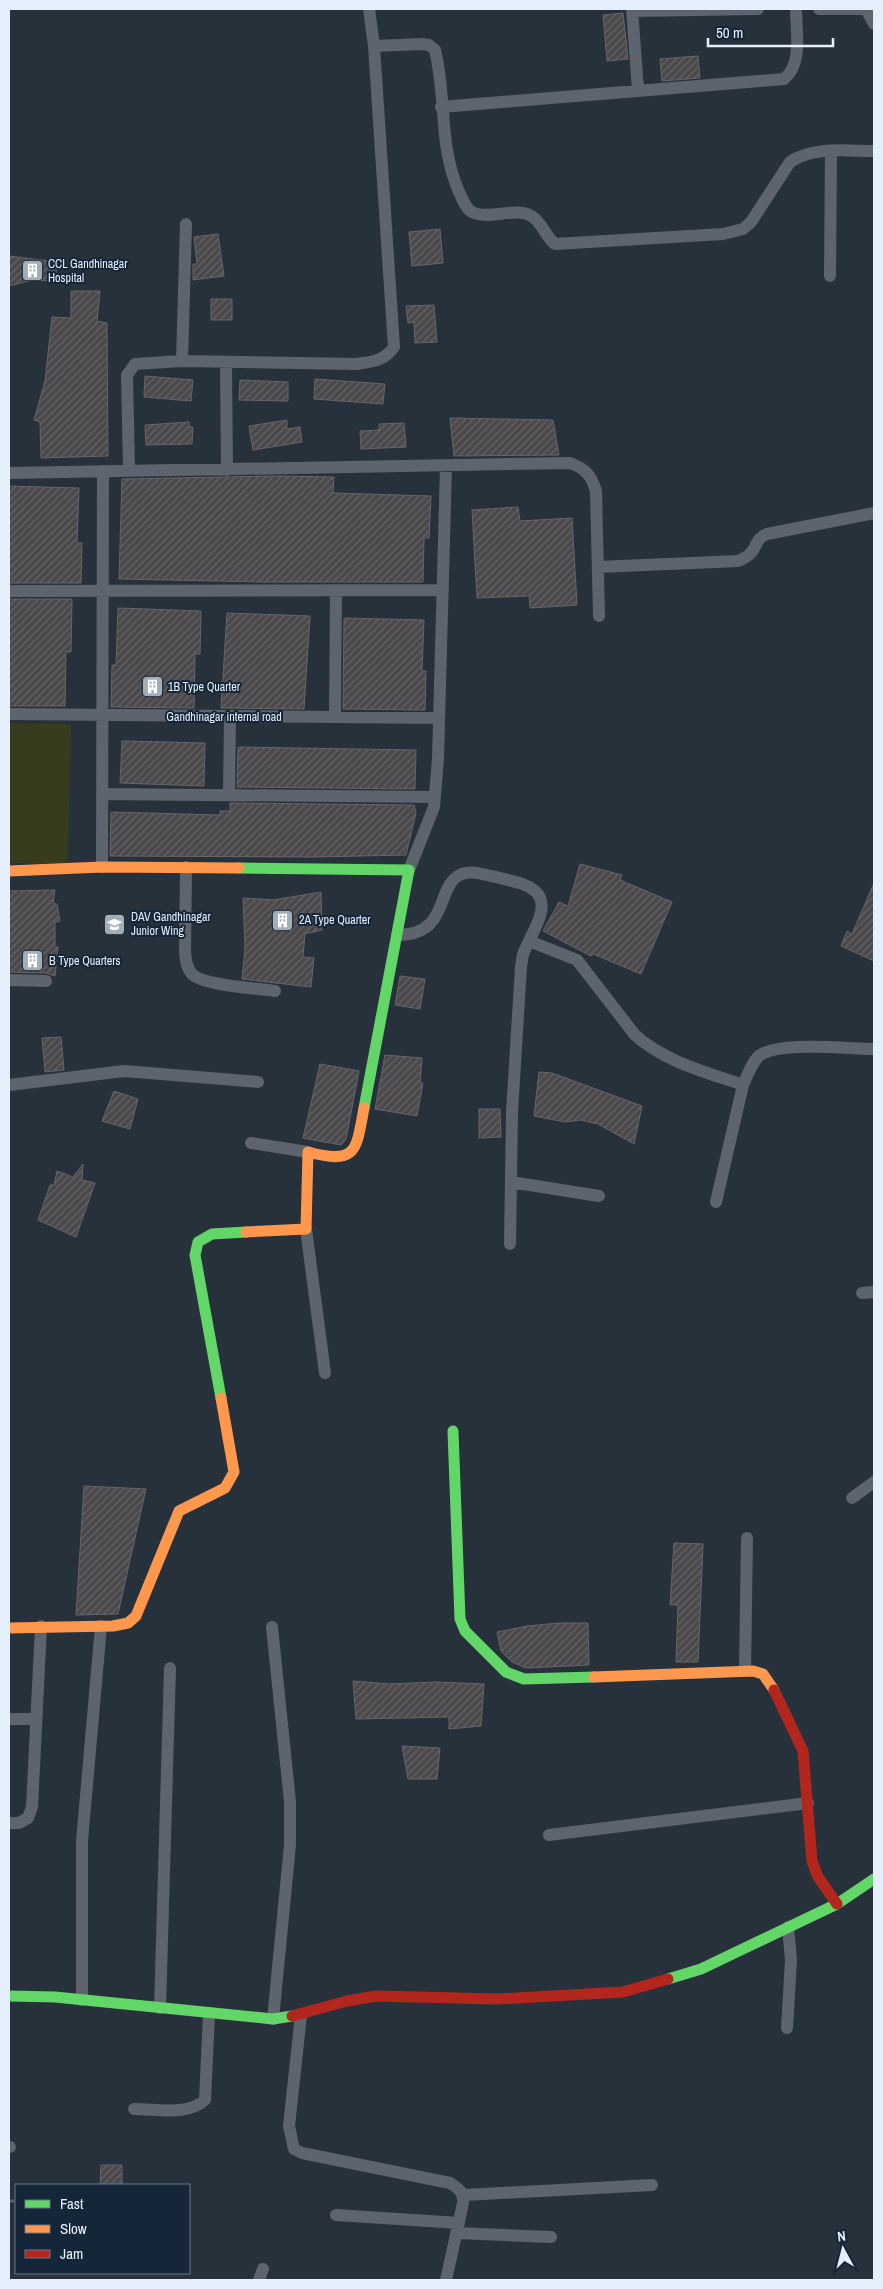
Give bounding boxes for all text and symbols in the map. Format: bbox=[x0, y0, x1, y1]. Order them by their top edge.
scale bar bbox=[708, 15, 833, 47]
text: 50 m bbox=[716, 22, 743, 43]
place label: CCL Gandhinagar Hospital bbox=[48, 256, 128, 286]
building icon: CCL Gandhinagar Hospital bbox=[20, 259, 44, 283]
building icon: 1B Type Quarter bbox=[140, 675, 164, 699]
place label: 1B Type Quarter bbox=[168, 679, 241, 695]
street label: Gandhinagar internal road bbox=[166, 709, 282, 725]
building icon: 2A Type Quarter bbox=[271, 908, 295, 932]
place label: DAV Gandhinagar Junior Wing bbox=[131, 909, 211, 939]
school or university icon: DAV Gandhinagar Junior Wing bbox=[103, 912, 127, 936]
place label: 2A Type Quarter bbox=[299, 912, 371, 928]
building icon: B Type Quarters bbox=[21, 949, 45, 973]
place label: B Type Quarters bbox=[49, 953, 121, 969]
legend bbox=[15, 2184, 190, 2274]
text: Fast bbox=[60, 2193, 84, 2214]
text: Slow bbox=[60, 2218, 87, 2239]
north arrow bbox=[818, 2224, 868, 2274]
text: N bbox=[836, 2227, 847, 2246]
text: Jam bbox=[60, 2243, 83, 2264]

